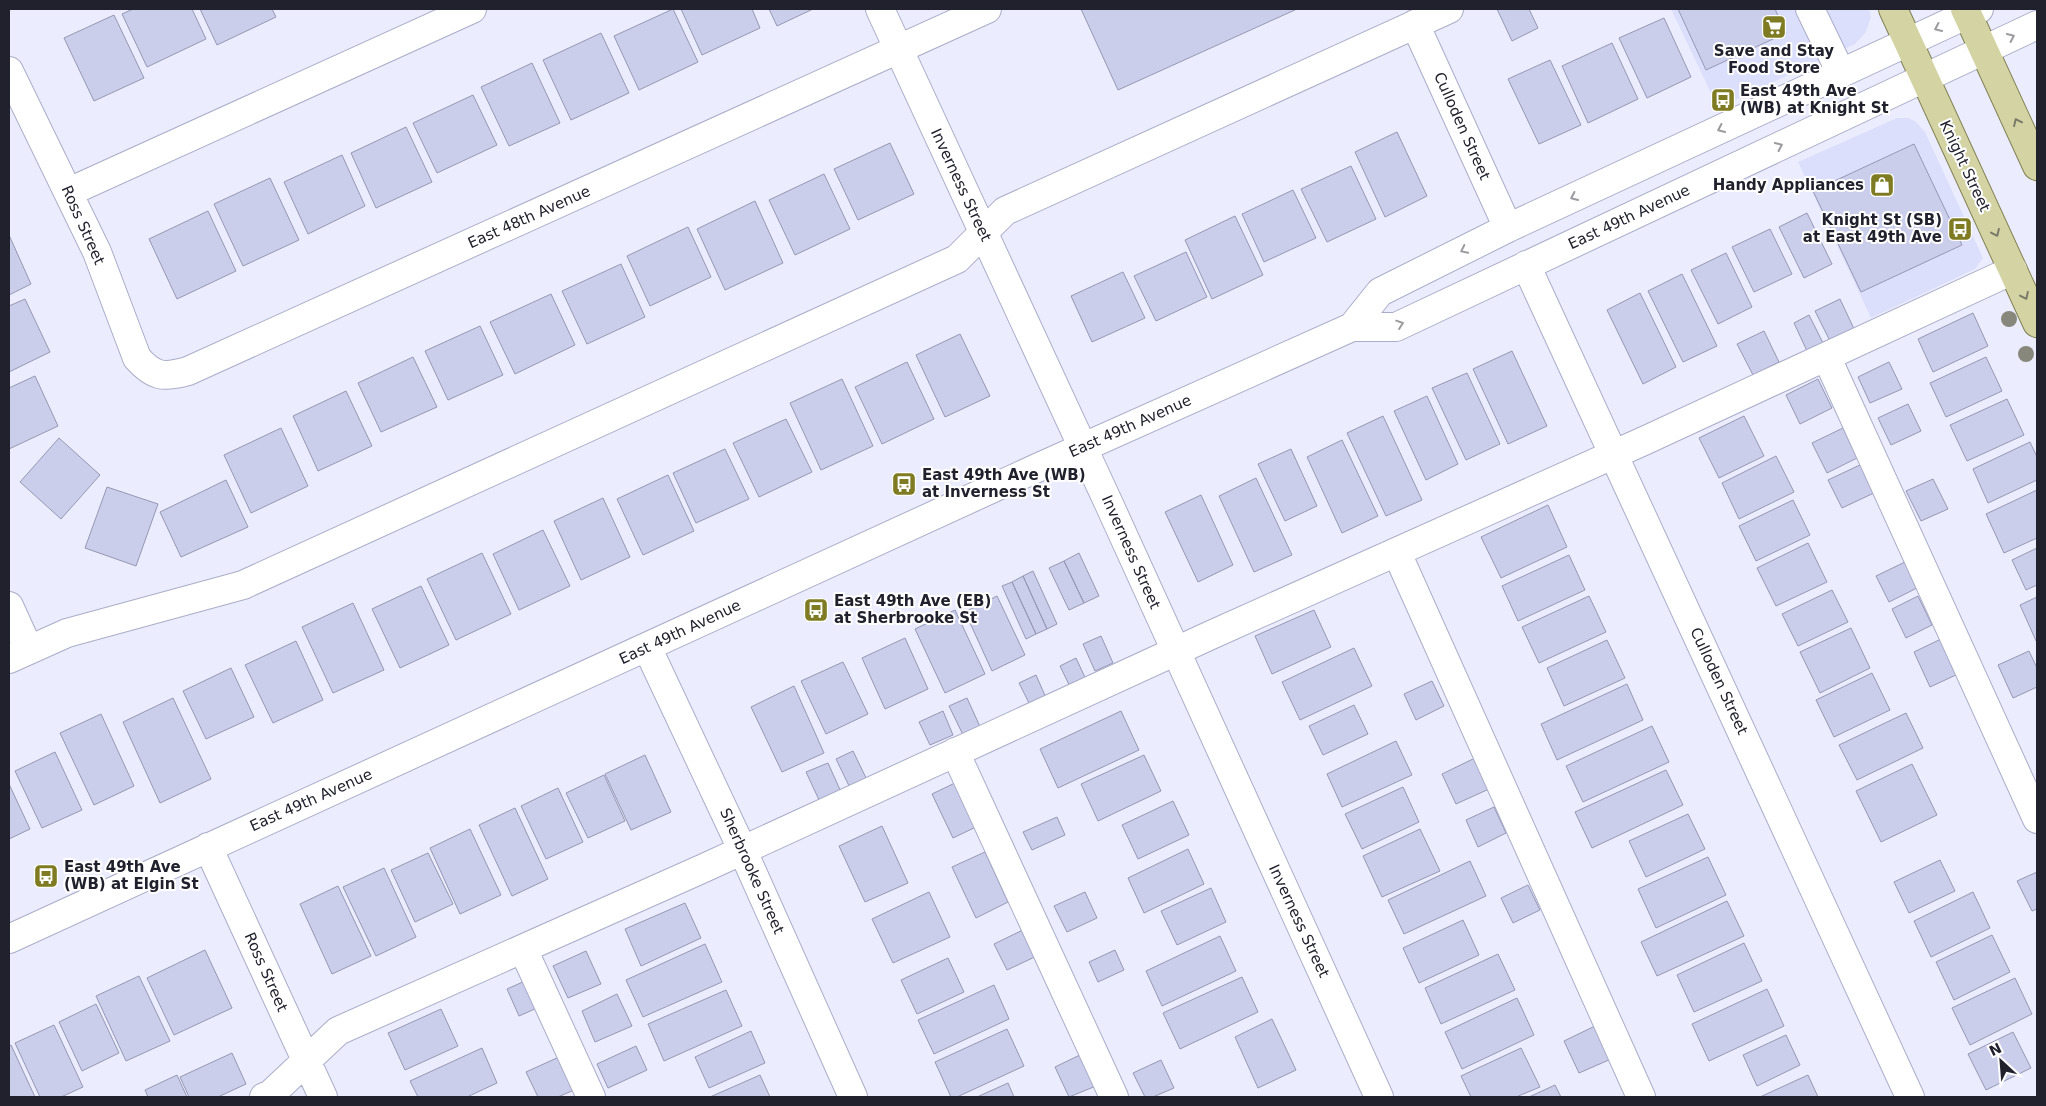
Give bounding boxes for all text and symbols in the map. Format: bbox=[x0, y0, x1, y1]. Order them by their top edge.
supermarket icon: Save and Stay Food Store bbox=[1761, 14, 1787, 40]
one-way arrow bbox=[1934, 21, 1943, 32]
one-way arrow bbox=[2006, 33, 2015, 44]
place label: Save and Stay Food Store bbox=[1714, 42, 1834, 77]
street label: Culloden Street bbox=[1430, 69, 1494, 183]
place label: East 49th Ave (WB) at Knight St bbox=[1740, 82, 1889, 117]
bus stop icon: East 49th Ave (WB) at Knight St bbox=[1710, 87, 1736, 113]
street label: Knight Street bbox=[1936, 117, 1994, 215]
one-way arrow bbox=[2013, 118, 2023, 127]
one-way arrow bbox=[1718, 122, 1727, 132]
street label: Inverness Street bbox=[927, 126, 995, 244]
one-way arrow bbox=[1774, 142, 1783, 153]
shop icon: Handy Appliances bbox=[1869, 172, 1895, 198]
place label: Handy Appliances bbox=[1713, 176, 1864, 194]
street label: East 49th Avenue bbox=[1565, 181, 1693, 253]
street label: East 48th Avenue bbox=[465, 182, 593, 252]
street label: Ross Street bbox=[58, 183, 109, 268]
one-way arrow bbox=[1570, 191, 1579, 202]
place label: Knight St (SB) at East 49th Ave bbox=[1803, 211, 1942, 246]
bus stop icon: Knight St (SB) at East 49th Ave bbox=[1947, 216, 1973, 242]
one-way arrow bbox=[1990, 228, 2001, 237]
one-way arrow bbox=[1460, 244, 1469, 254]
one-way arrow bbox=[2019, 291, 2029, 300]
one-way arrow bbox=[1395, 320, 1404, 330]
street label: East 49th Avenue bbox=[1066, 391, 1194, 461]
place label: East 49th Ave (WB) at Inverness St bbox=[922, 466, 1086, 501]
bus stop icon: East 49th Ave (WB) at Inverness St bbox=[891, 471, 917, 497]
street label: Inverness Street bbox=[1098, 492, 1164, 612]
place label: East 49th Ave (EB) at Sherbrooke St bbox=[834, 592, 991, 627]
street label: East 49th Avenue bbox=[616, 596, 744, 668]
bus stop icon: East 49th Ave (EB) at Sherbrooke St bbox=[803, 597, 829, 623]
street label: Culloden Street bbox=[1686, 625, 1752, 738]
street label: East 49th Avenue bbox=[247, 765, 375, 835]
street label: Sherbrooke Street bbox=[716, 805, 788, 937]
place label: East 49th Ave (WB) at Elgin St bbox=[64, 858, 199, 893]
street label: Inverness Street bbox=[1265, 862, 1333, 980]
bus stop icon: East 49th Ave (WB) at Elgin St bbox=[33, 863, 59, 889]
street label: Ross Street bbox=[241, 930, 292, 1015]
north arrow bbox=[1976, 1036, 2026, 1086]
text: N bbox=[1987, 1040, 2004, 1059]

